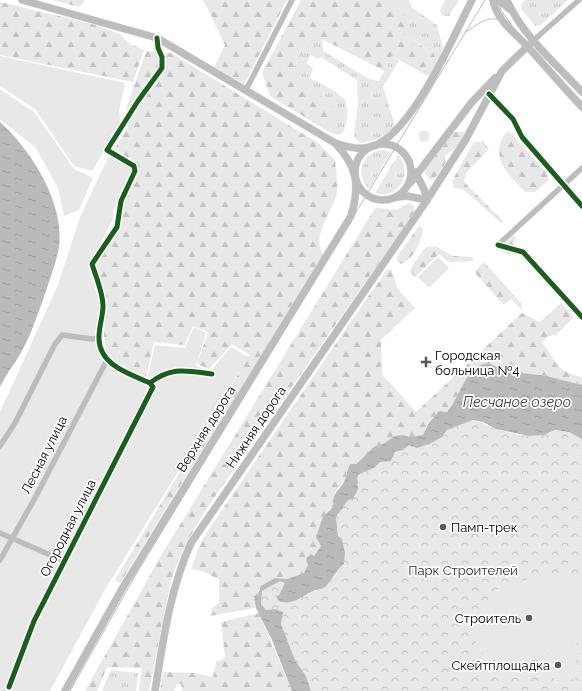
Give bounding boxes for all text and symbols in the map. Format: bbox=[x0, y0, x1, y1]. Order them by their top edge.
place label: Городская больница №4 bbox=[435, 348, 520, 378]
marker: Городская больница №4 bbox=[420, 356, 432, 368]
street label: Верхняя дорога bbox=[174, 383, 238, 475]
street label: Нижняя дорога bbox=[223, 383, 289, 471]
water label: Песчаное озеро bbox=[463, 394, 571, 410]
street label: Лесная улица bbox=[18, 414, 70, 496]
street label: Огородная улица bbox=[37, 477, 99, 579]
place label: Памп-трек bbox=[451, 520, 518, 535]
marker: Памп-трек bbox=[438, 522, 448, 532]
park label: Парк Строителей bbox=[408, 563, 518, 578]
place label: Строитель bbox=[455, 611, 521, 626]
marker: Строитель bbox=[524, 613, 534, 623]
place label: Скейтплощадка bbox=[451, 658, 550, 673]
marker: Скейтплощадка bbox=[553, 660, 563, 670]

